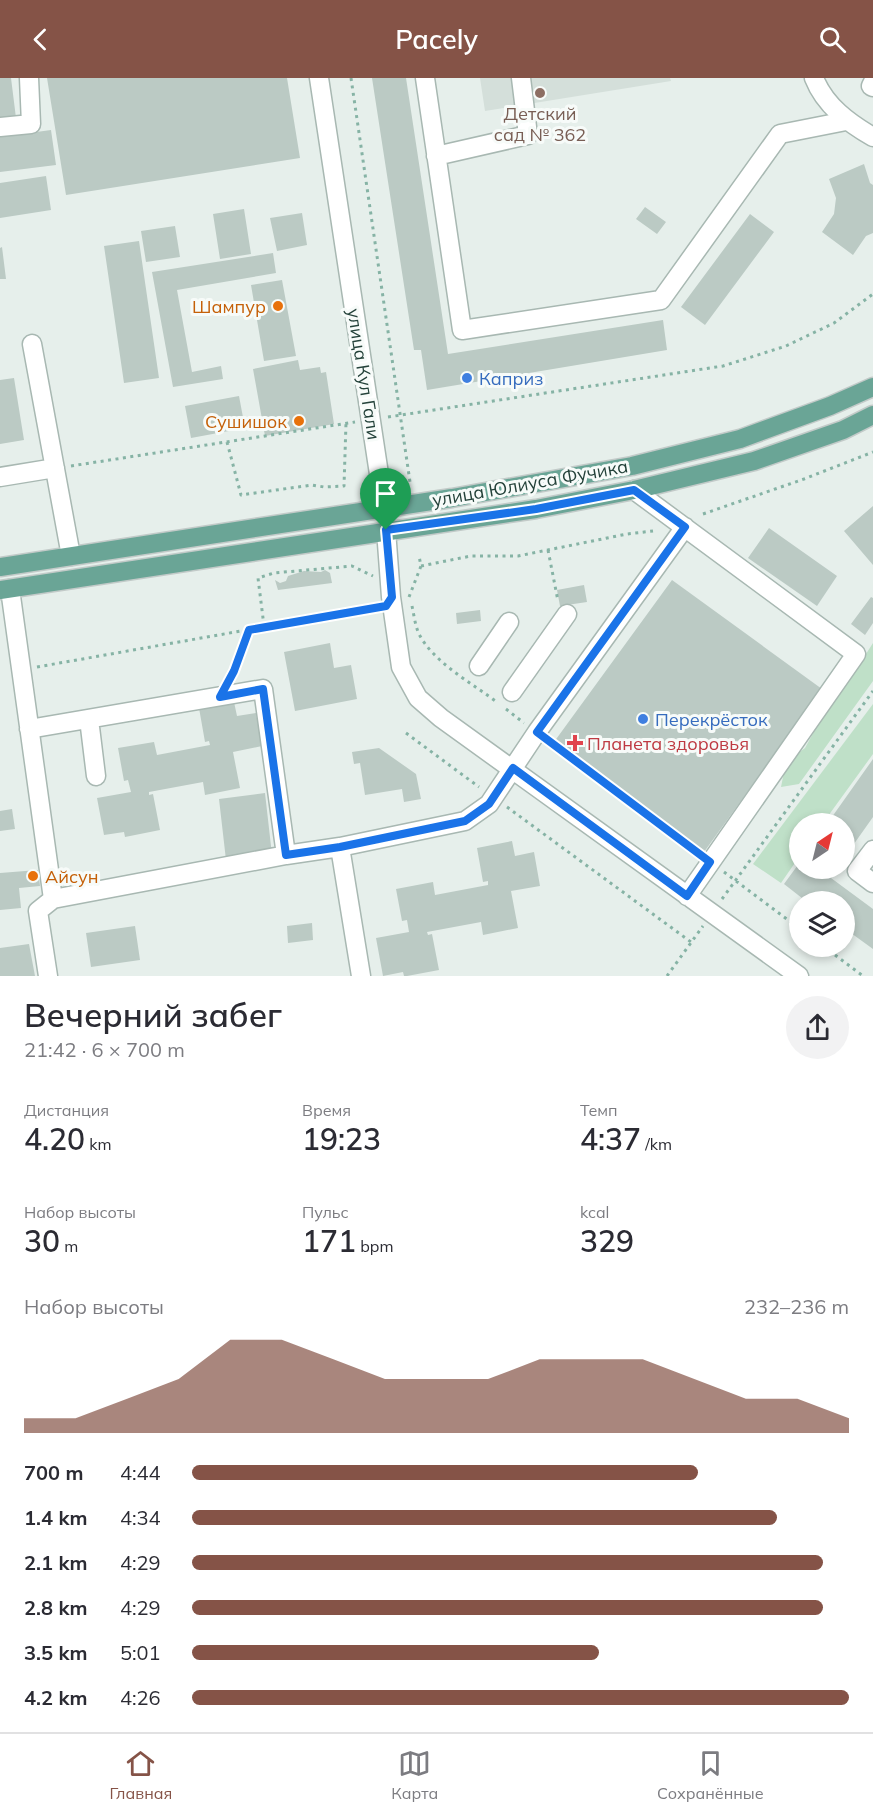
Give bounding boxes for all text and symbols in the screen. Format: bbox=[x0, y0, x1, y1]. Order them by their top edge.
text: Pacely bbox=[395, 22, 478, 56]
icon: back bbox=[24, 23, 57, 56]
icon: search bbox=[816, 23, 849, 56]
marker: Детский сад № 362 bbox=[533, 86, 547, 100]
place label: Детский сад № 362 bbox=[494, 102, 586, 146]
place label: Шампур bbox=[192, 295, 266, 318]
marker: Шампур bbox=[271, 299, 285, 313]
street label: улица Кул Гали bbox=[342, 307, 386, 441]
place label: Каприз bbox=[479, 367, 543, 390]
marker: Каприз bbox=[460, 371, 474, 385]
place label: Сушишок bbox=[205, 410, 287, 433]
marker: Сушишок bbox=[292, 414, 306, 428]
street label: улица Юлиуса Фучика bbox=[430, 454, 630, 512]
pin bbox=[360, 468, 411, 530]
icon: arrive bbox=[369, 477, 402, 510]
place label: Перекрёсток bbox=[655, 708, 768, 731]
marker: Перекрёсток bbox=[636, 712, 650, 726]
place label: Планета здоровья bbox=[587, 732, 749, 755]
marker: Планета здоровья bbox=[568, 736, 582, 750]
north arrow bbox=[789, 813, 855, 879]
map controls bbox=[789, 813, 855, 957]
place label: Айсун bbox=[45, 865, 99, 888]
marker: Айсун bbox=[26, 869, 40, 883]
button: layers bbox=[789, 891, 855, 957]
text: Вечерний забег bbox=[24, 994, 282, 1035]
button: share bbox=[786, 996, 849, 1059]
text: 21:42 · 6 × 700 m bbox=[24, 1037, 185, 1062]
text: Дистанция bbox=[24, 1100, 109, 1120]
text: Время bbox=[302, 1100, 351, 1120]
text: Темп bbox=[580, 1100, 618, 1120]
text: 4.20 bbox=[24, 1120, 85, 1158]
text: 19:23 bbox=[302, 1120, 381, 1158]
text: 4:37 bbox=[580, 1120, 641, 1158]
text: km bbox=[85, 1134, 112, 1154]
text: /km bbox=[641, 1134, 672, 1154]
text: Набор высоты bbox=[24, 1202, 136, 1222]
text: Пульс bbox=[302, 1202, 349, 1222]
text: kcal bbox=[580, 1202, 609, 1222]
text: 30 bbox=[24, 1222, 60, 1260]
text: 171 bbox=[302, 1222, 356, 1260]
text: 329 bbox=[580, 1222, 634, 1260]
text: m bbox=[60, 1236, 78, 1256]
text: bpm bbox=[356, 1236, 393, 1256]
text: Набор высоты bbox=[24, 1294, 164, 1319]
text: 232–236 m bbox=[744, 1294, 849, 1319]
text: 700 m bbox=[24, 1460, 83, 1485]
text: 4:44 bbox=[120, 1460, 161, 1485]
text: 1.4 km bbox=[24, 1505, 87, 1530]
text: 4:34 bbox=[120, 1505, 161, 1530]
text: 2.1 km bbox=[24, 1550, 87, 1575]
text: 4:29 bbox=[120, 1550, 161, 1575]
text: 2.8 km bbox=[24, 1595, 87, 1620]
text: 4:29 bbox=[120, 1595, 161, 1620]
text: 3.5 km bbox=[24, 1640, 87, 1665]
text: 5:01 bbox=[120, 1640, 161, 1665]
text: 4.2 km bbox=[24, 1685, 87, 1710]
text: 4:26 bbox=[120, 1685, 161, 1710]
tab: Главная bbox=[109, 1747, 172, 1803]
tab: Карта bbox=[391, 1747, 438, 1803]
tab: Сохранённые bbox=[657, 1747, 764, 1803]

